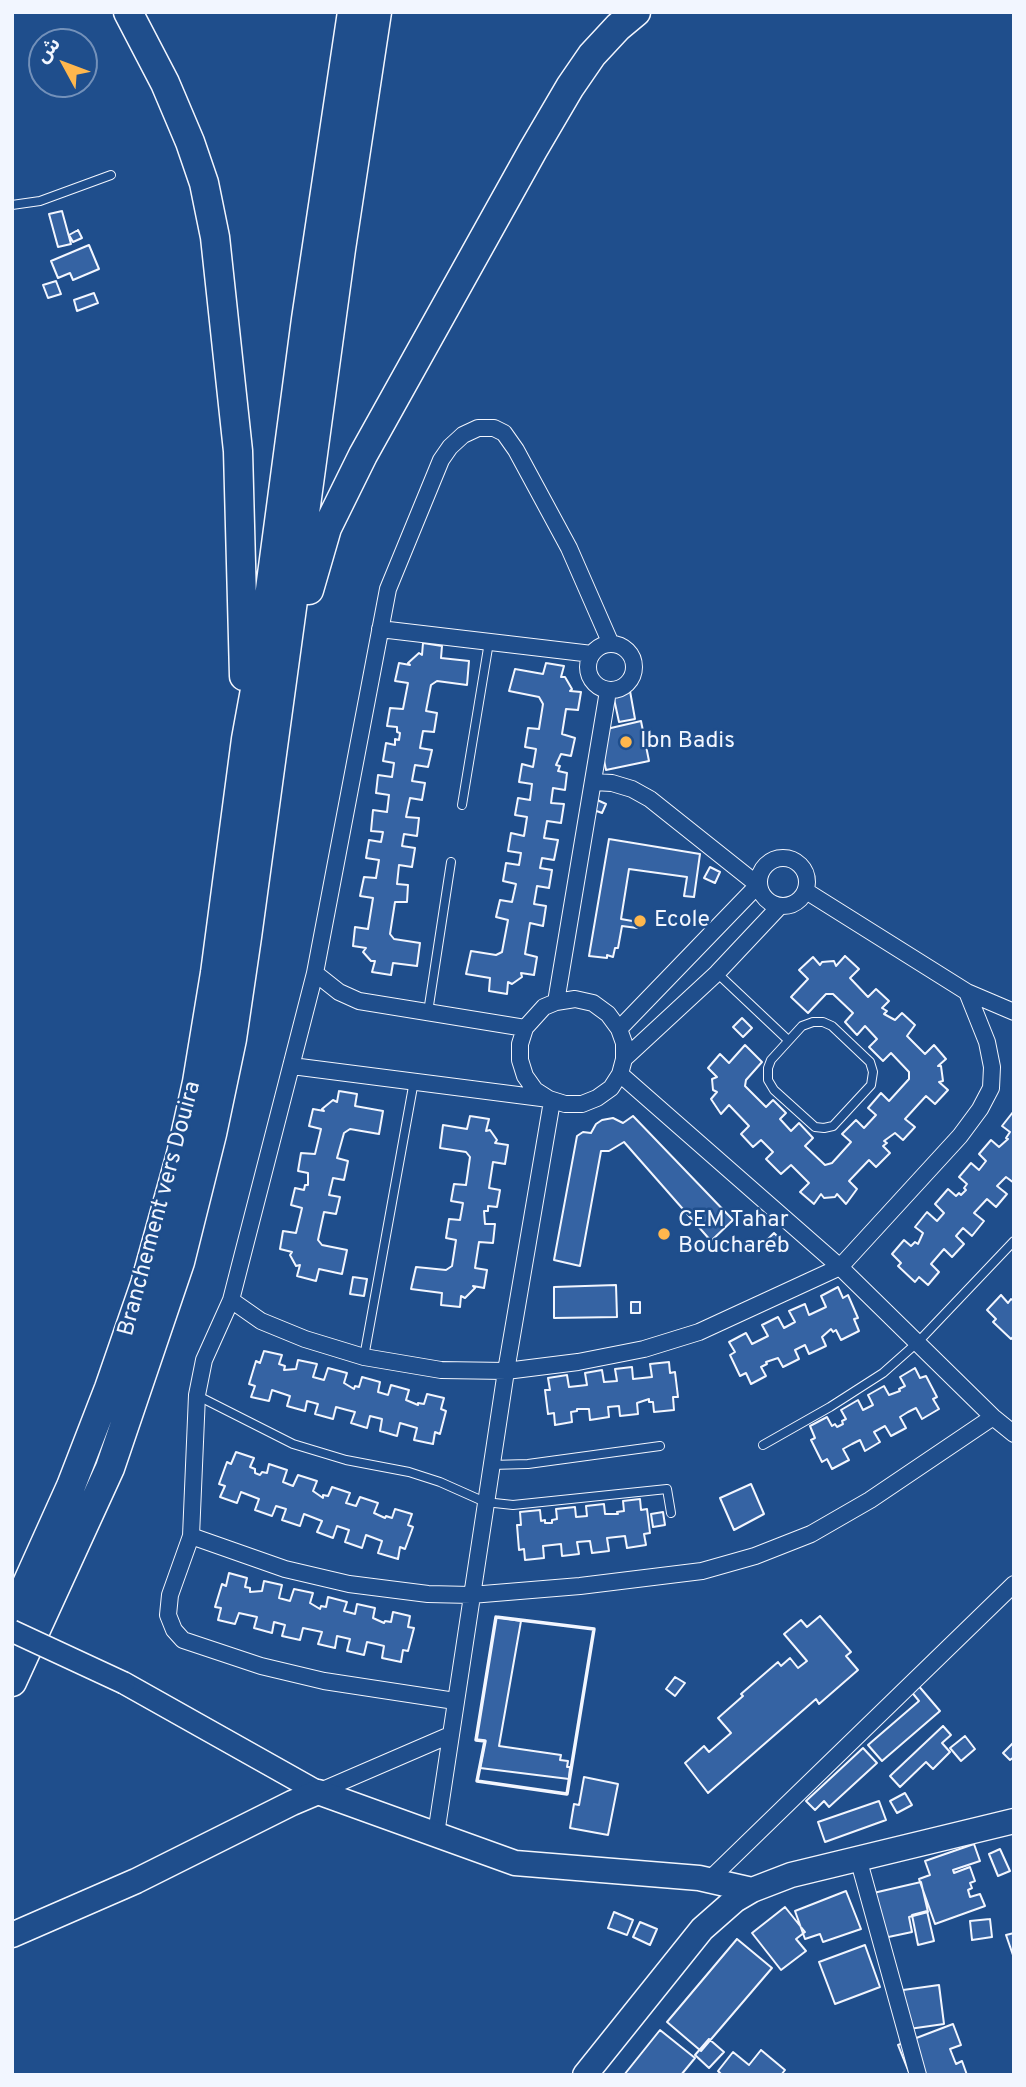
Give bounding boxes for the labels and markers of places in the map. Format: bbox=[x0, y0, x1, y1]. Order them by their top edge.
place label: Ibn Badis bbox=[640, 728, 735, 756]
marker: Ibn Badis bbox=[618, 734, 634, 750]
place label: Ecole bbox=[654, 907, 710, 935]
marker: Ecole bbox=[632, 913, 648, 929]
place label: CEM Tahar Bouchareb bbox=[678, 1207, 790, 1261]
marker: CEM Tahar Bouchareb bbox=[656, 1226, 672, 1242]

